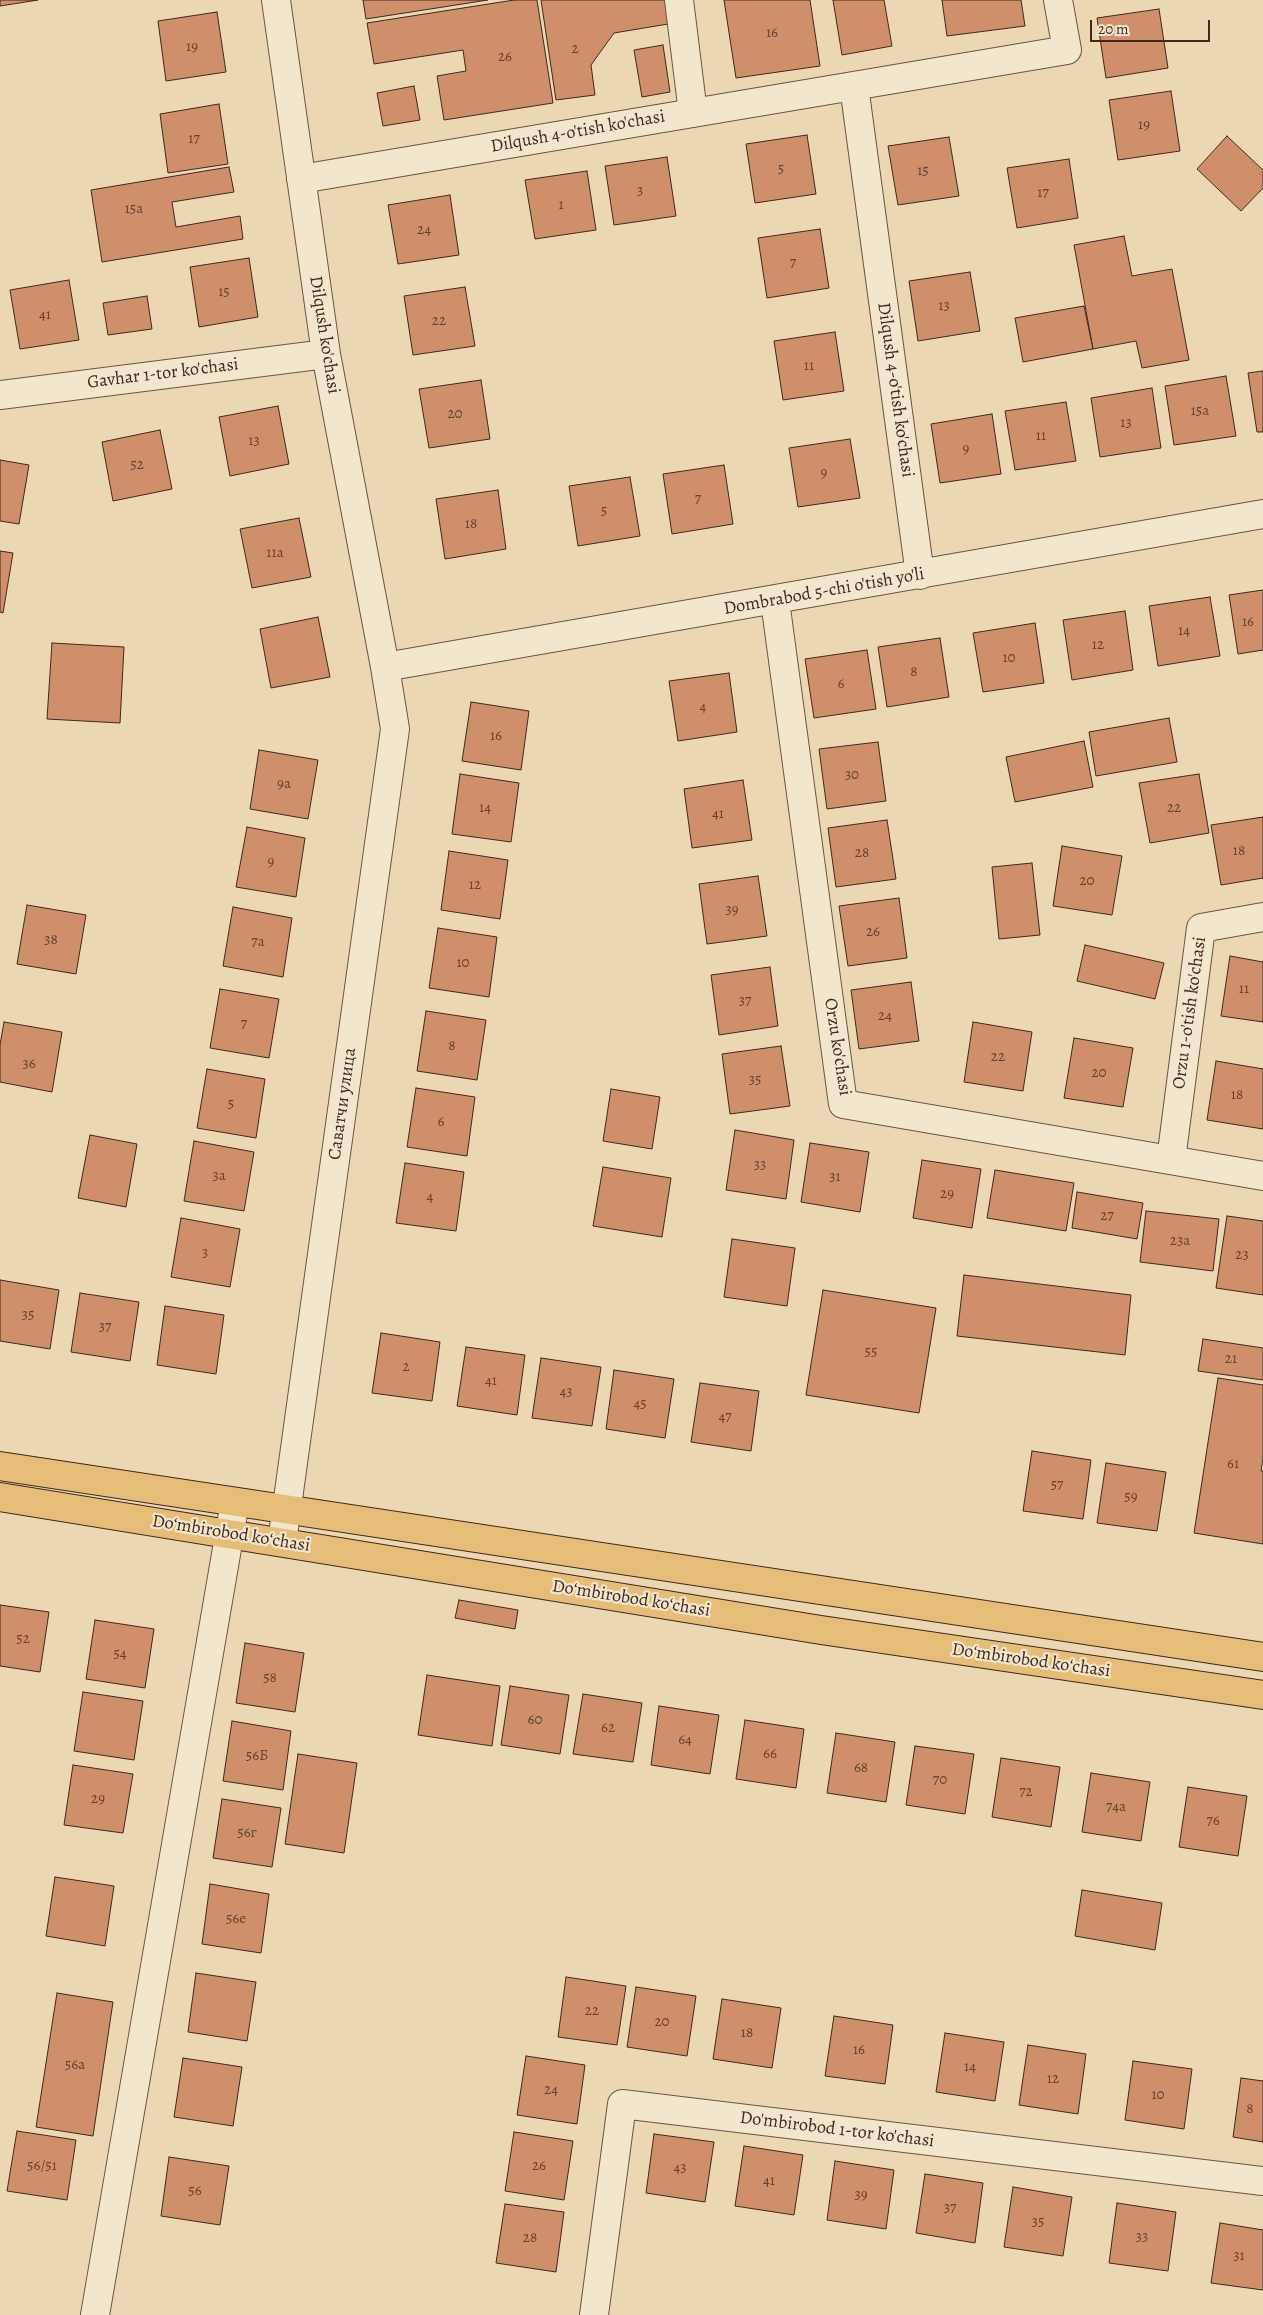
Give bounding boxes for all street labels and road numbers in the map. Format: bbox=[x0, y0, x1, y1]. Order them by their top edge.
street label: Dilqush 4-o'tish ko'chasi bbox=[489, 106, 667, 158]
street label: Dilqush ko'chasi bbox=[304, 274, 344, 396]
street label: Dilqush 4-o'tish ko'chasi bbox=[872, 301, 918, 479]
street label: Gavhar 1-tor ko'chasi bbox=[86, 354, 240, 394]
street label: Dombrabod 5-chi o'tish yo'li bbox=[722, 564, 926, 620]
street label: Orzu 1-o'tish ko'chasi bbox=[1169, 935, 1211, 1091]
street label: Orzu ko'chasi bbox=[819, 997, 855, 1097]
street label: Саватчи улица bbox=[324, 1047, 362, 1161]
street label: Doʻmbirobod koʻchasi bbox=[150, 1511, 312, 1557]
street label: Doʻmbirobod koʻchasi bbox=[550, 1576, 712, 1622]
street label: Doʻmbirobod koʻchasi bbox=[950, 1639, 1112, 1683]
street label: Do'mbirobod 1-tor ko'chasi bbox=[738, 2107, 936, 2153]

